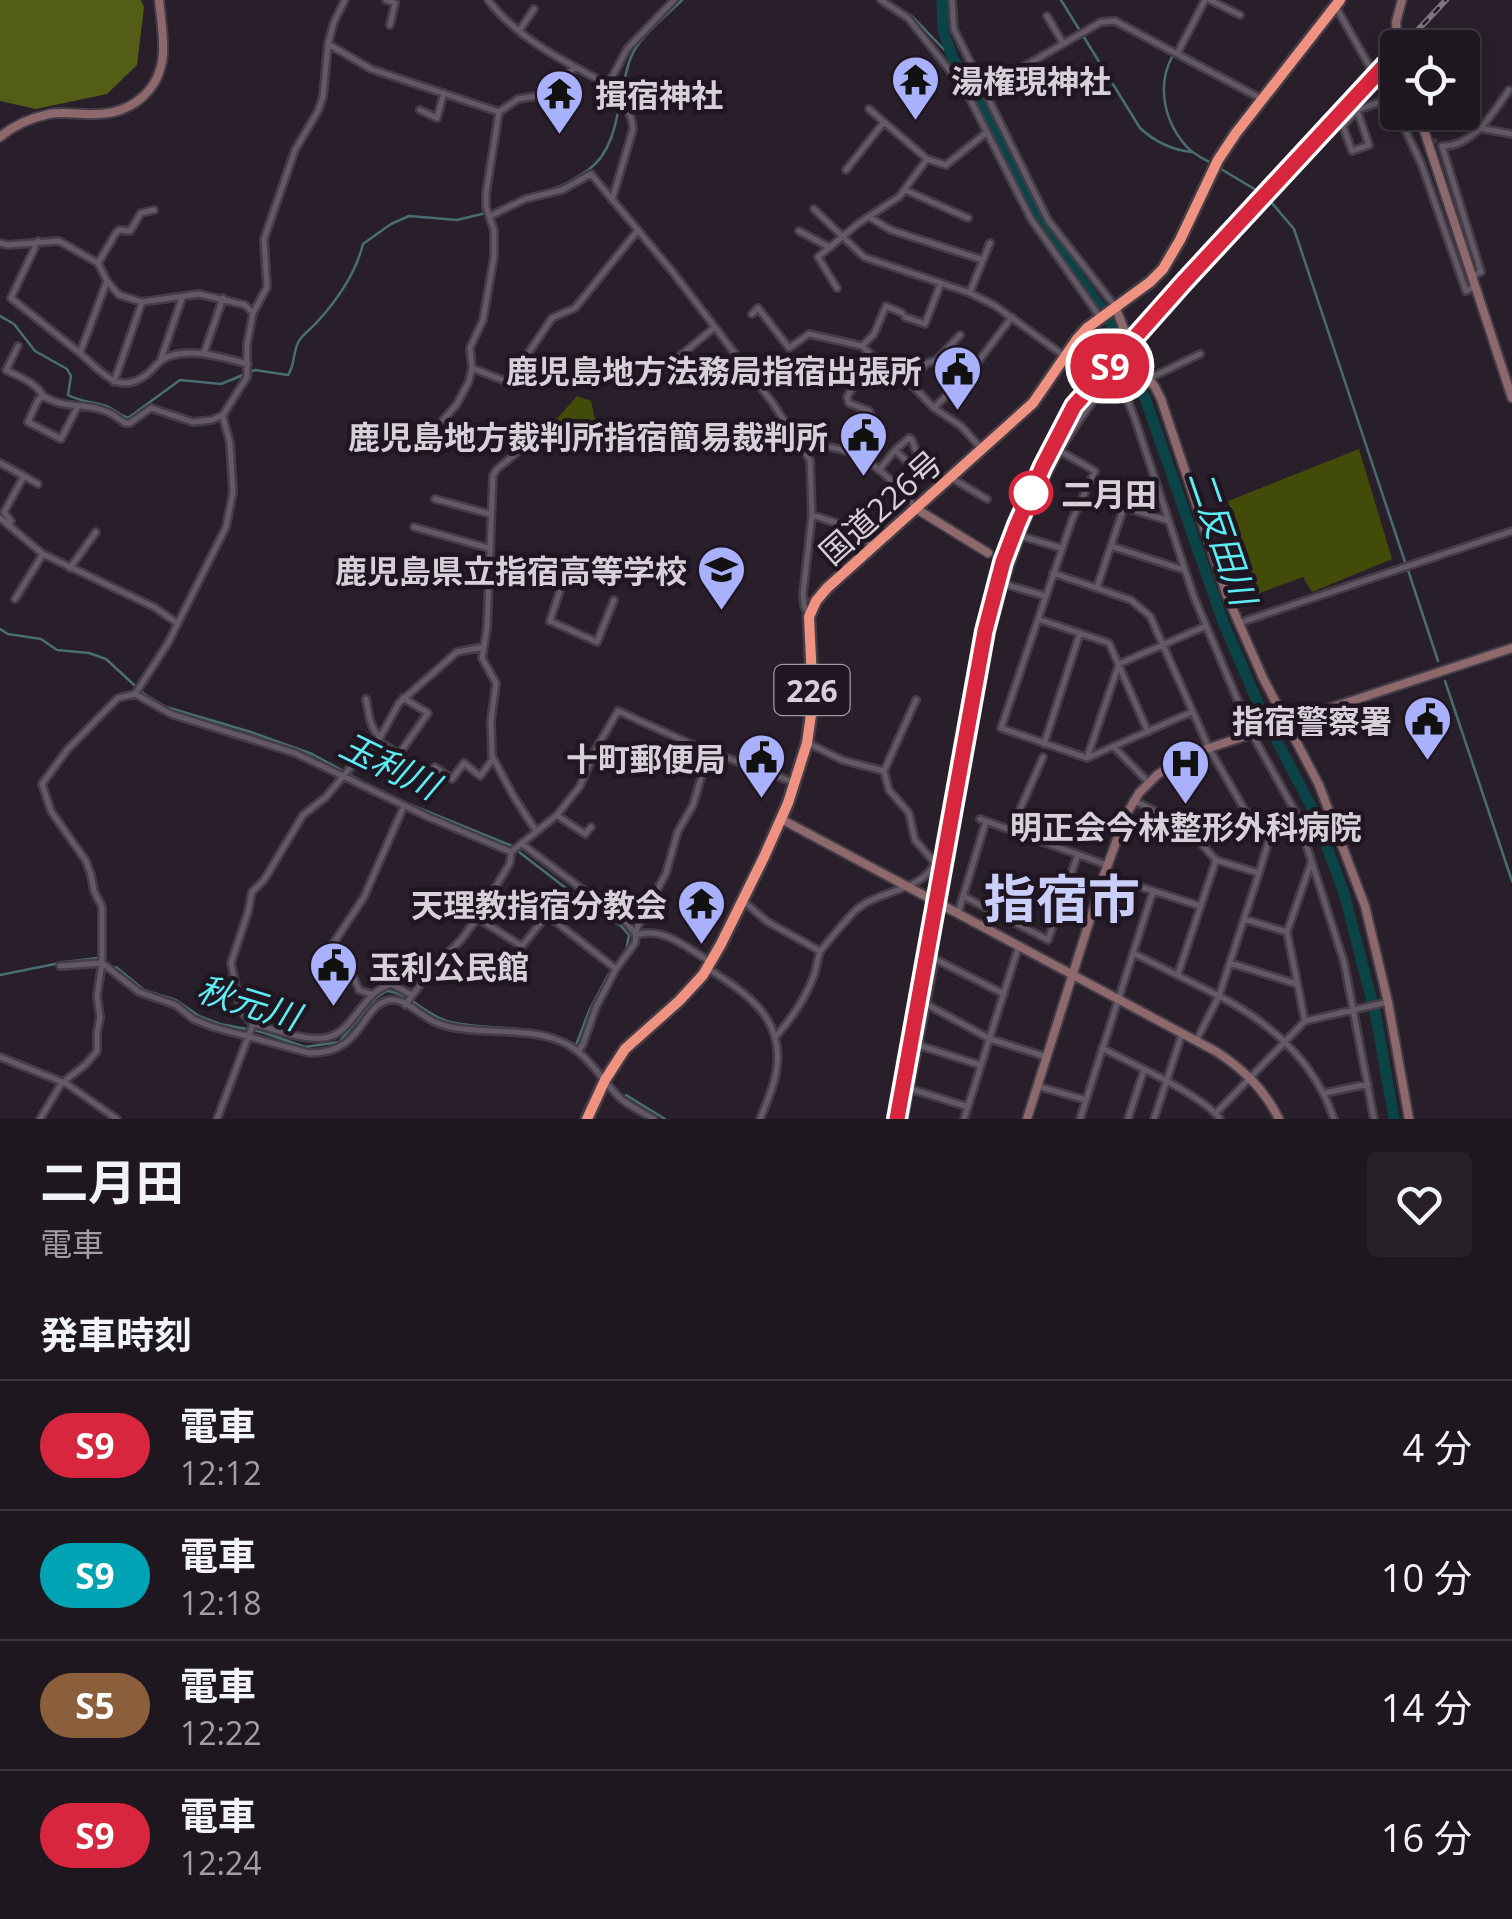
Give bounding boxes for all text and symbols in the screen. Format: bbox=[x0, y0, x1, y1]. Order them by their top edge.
map controls bbox=[1380, 30, 1480, 130]
button: locate bbox=[1380, 30, 1480, 130]
temple icon: 湯権現神社 bbox=[890, 54, 942, 122]
place label: 湯権現神社 bbox=[951, 59, 1111, 102]
temple icon: 揖宿神社 bbox=[534, 68, 586, 136]
place label: 揖宿神社 bbox=[595, 73, 723, 116]
line badge: S9 bbox=[1065, 334, 1155, 398]
text: S9 bbox=[1090, 343, 1130, 390]
public building icon: 鹿児島地方法務局指宿出張所 bbox=[931, 344, 983, 412]
place label: 鹿児島地方法務局指宿出張所 bbox=[506, 349, 922, 392]
public building icon: 鹿児島地方裁判所指宿簡易裁判所 bbox=[837, 410, 889, 478]
place label: 鹿児島地方裁判所指宿簡易裁判所 bbox=[348, 415, 828, 458]
street label: 国道226号 bbox=[810, 441, 950, 573]
water label: 二反田川 bbox=[1178, 463, 1269, 615]
marker: 二月田 bbox=[1010, 472, 1052, 514]
place label: 二月田 bbox=[1061, 472, 1157, 515]
school or university icon: 鹿児島県立指宿高等学校 bbox=[696, 544, 748, 612]
place label: 鹿児島県立指宿高等学校 bbox=[335, 549, 687, 592]
road number: 226 bbox=[774, 665, 850, 715]
public building icon: 指宿警察署 bbox=[1401, 694, 1453, 762]
place label: 指宿警察署 bbox=[1232, 699, 1392, 742]
water label: 玉利川 bbox=[333, 721, 451, 811]
public building icon: 十町郵便局 bbox=[735, 732, 787, 800]
place label: 十町郵便局 bbox=[566, 737, 726, 780]
hospital icon: 明正会今林整形外科病院 bbox=[1160, 738, 1212, 806]
place label: 明正会今林整形外科病院 bbox=[1010, 805, 1362, 848]
district label: 指宿市 bbox=[984, 862, 1140, 933]
temple icon: 天理教指宿分教会 bbox=[676, 878, 728, 946]
place label: 天理教指宿分教会 bbox=[411, 883, 667, 926]
public building icon: 玉利公民館 bbox=[308, 940, 360, 1008]
place label: 玉利公民館 bbox=[369, 945, 529, 988]
water label: 秋元川 bbox=[192, 964, 310, 1041]
text: 二月田 bbox=[40, 1149, 184, 1214]
button: heart bbox=[1367, 1152, 1472, 1257]
text: 電車 bbox=[40, 1222, 104, 1265]
text: 発車時刻 bbox=[40, 1308, 192, 1360]
text: 電車 bbox=[180, 1399, 256, 1451]
text: 4 分 bbox=[1402, 1421, 1472, 1473]
text: S9 bbox=[75, 1422, 115, 1469]
text: 12:12 bbox=[180, 1451, 262, 1494]
text: 電車 bbox=[180, 1529, 256, 1581]
text: 10 分 bbox=[1381, 1551, 1472, 1603]
text: S9 bbox=[75, 1552, 115, 1599]
text: 12:18 bbox=[180, 1581, 262, 1624]
text: 電車 bbox=[180, 1659, 256, 1711]
text: 14 分 bbox=[1381, 1681, 1472, 1733]
text: S5 bbox=[75, 1682, 115, 1729]
text: 12:22 bbox=[180, 1711, 262, 1754]
text: 電車 bbox=[180, 1789, 256, 1841]
text: 16 分 bbox=[1381, 1811, 1472, 1863]
text: S9 bbox=[75, 1812, 115, 1859]
text: 12:24 bbox=[180, 1841, 262, 1884]

